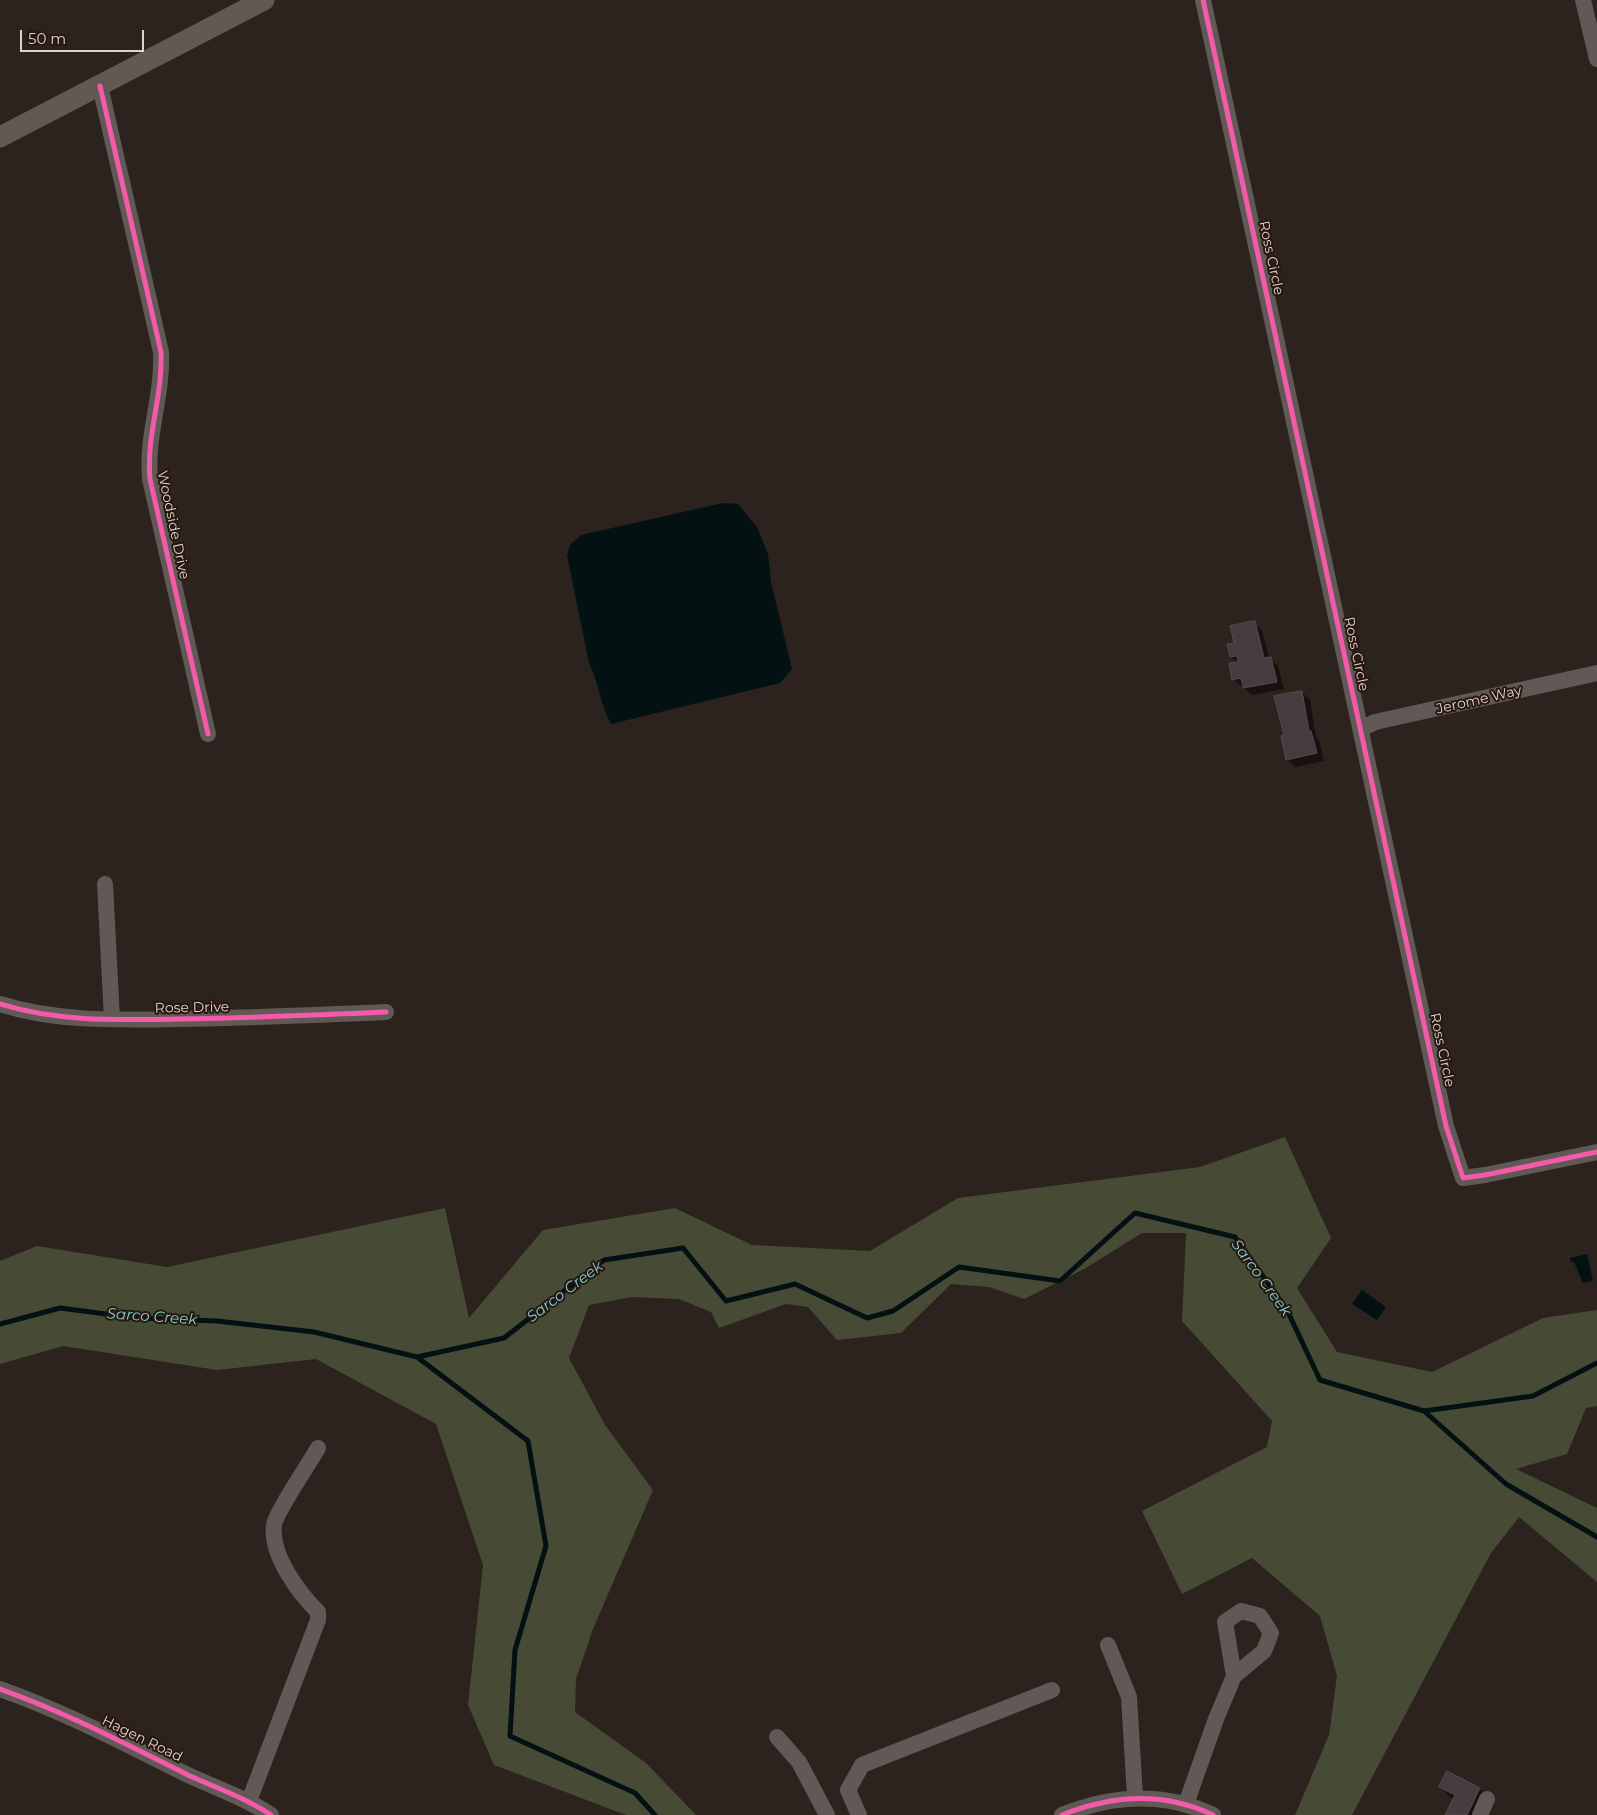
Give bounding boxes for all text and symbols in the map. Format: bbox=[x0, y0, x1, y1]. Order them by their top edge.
scale bar bbox=[22, 20, 146, 52]
text: 50 m bbox=[28, 29, 66, 48]
street label: Ross Circle bbox=[1255, 219, 1287, 297]
street label: Woodside Drive bbox=[153, 469, 193, 581]
street label: Ross Circle bbox=[1340, 615, 1372, 693]
street label: Jerome Way bbox=[1435, 682, 1523, 718]
street label: Rose Drive bbox=[155, 999, 229, 1017]
street label: Ross Circle bbox=[1426, 1011, 1458, 1089]
water label: Sarco Creek bbox=[1227, 1236, 1295, 1320]
water label: Sarco Creek bbox=[523, 1258, 607, 1326]
water label: Sarco Creek bbox=[106, 1305, 198, 1329]
street label: Hagen Road bbox=[99, 1712, 185, 1766]

